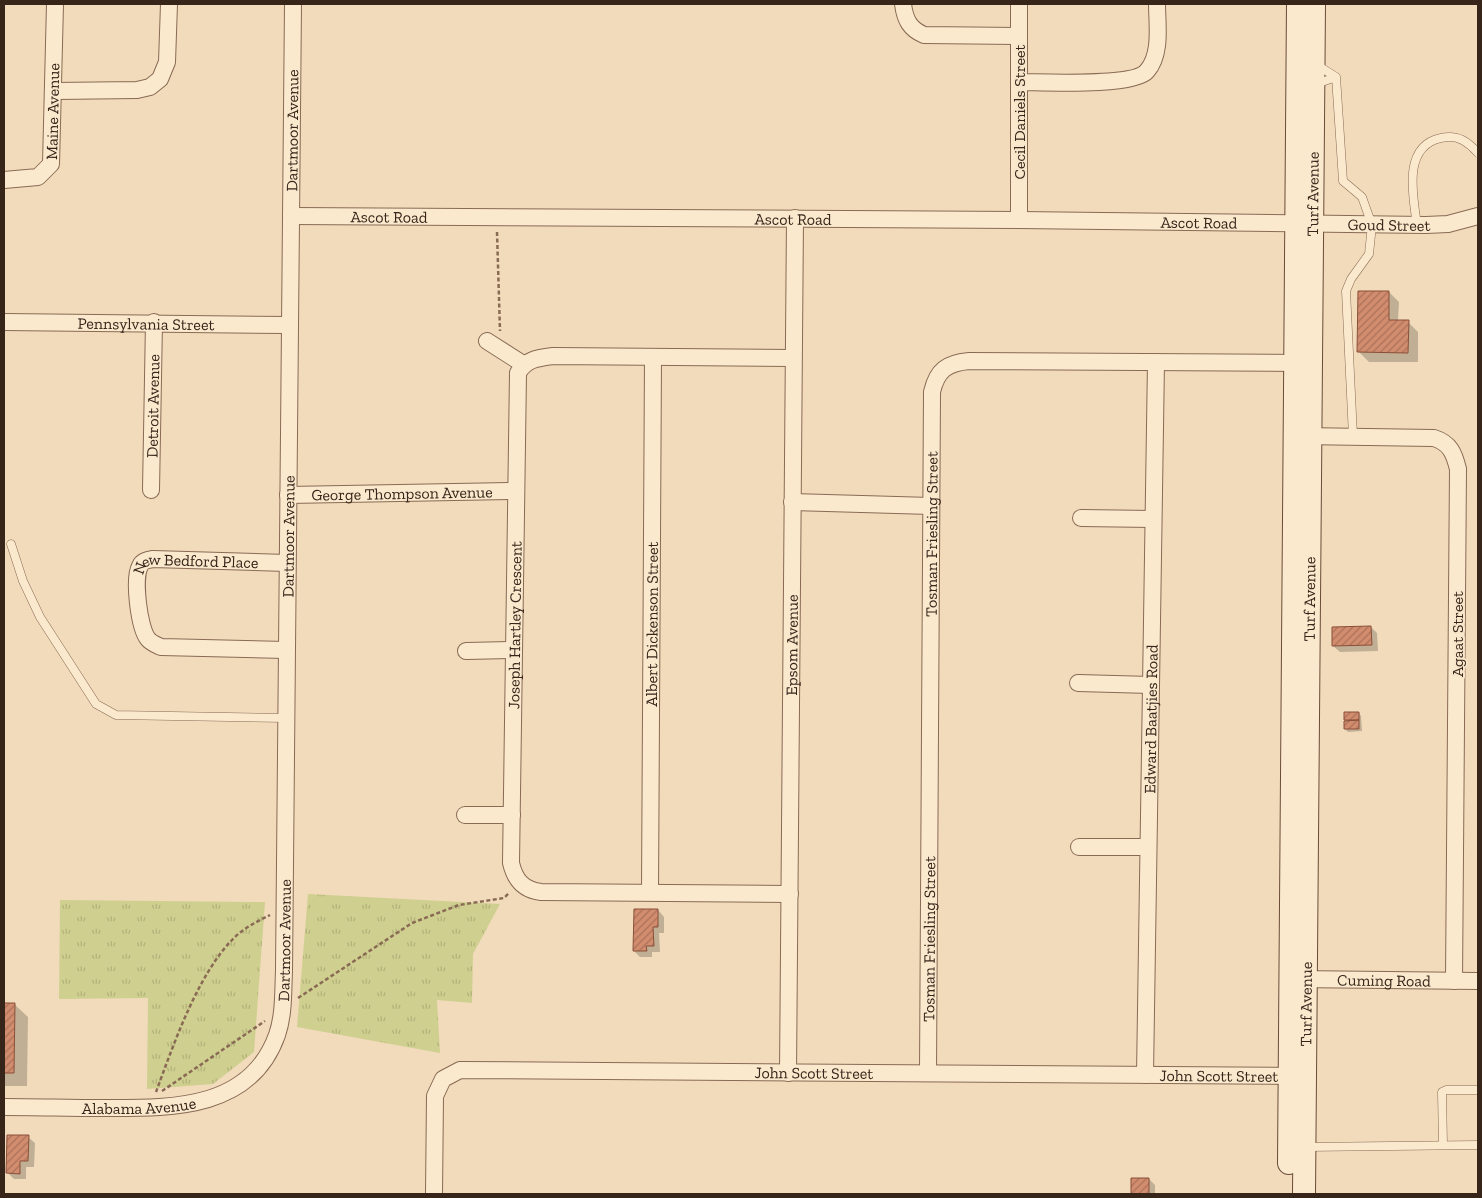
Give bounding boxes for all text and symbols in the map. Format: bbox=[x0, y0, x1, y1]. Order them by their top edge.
street label: Cecil Daniels Street bbox=[1010, 45, 1029, 179]
street label: Maine Avenue bbox=[42, 63, 64, 160]
street label: Dartmoor Avenue bbox=[282, 69, 302, 192]
street label: Turf Avenue bbox=[1303, 152, 1323, 236]
street label: Ascot Road bbox=[350, 207, 428, 227]
street label: Ascot Road bbox=[754, 210, 832, 229]
street label: Ascot Road bbox=[1160, 213, 1238, 233]
street label: Goud Street bbox=[1347, 215, 1431, 235]
street label: Pennsylvania Street bbox=[77, 314, 215, 334]
street label: Detroit Avenue bbox=[143, 354, 163, 458]
street label: Tosman Friesling Street bbox=[922, 451, 942, 617]
street label: Dartmoor Avenue bbox=[278, 475, 299, 598]
street label: George Thompson Avenue bbox=[311, 482, 493, 505]
street label: Joseph Hartley Crescent bbox=[504, 541, 526, 709]
street label: Albert Dickenson Street bbox=[642, 541, 662, 707]
street label: New Bedford Place bbox=[129, 550, 259, 577]
street label: Turf Avenue bbox=[1300, 557, 1319, 641]
street label: Agaat Street bbox=[1448, 591, 1467, 677]
street label: Epsom Avenue bbox=[782, 594, 802, 696]
street label: Edward Baatjies Road bbox=[1140, 644, 1162, 794]
street label: Tosman Friesling Street bbox=[919, 856, 939, 1022]
street label: Dartmoor Avenue bbox=[274, 879, 295, 1002]
street label: Turf Avenue bbox=[1296, 962, 1316, 1046]
street label: Cuming Road bbox=[1337, 970, 1431, 990]
street label: John Scott Street bbox=[755, 1063, 873, 1083]
street label: John Scott Street bbox=[1159, 1066, 1278, 1086]
street label: Alabama Avenue bbox=[82, 1093, 198, 1118]

